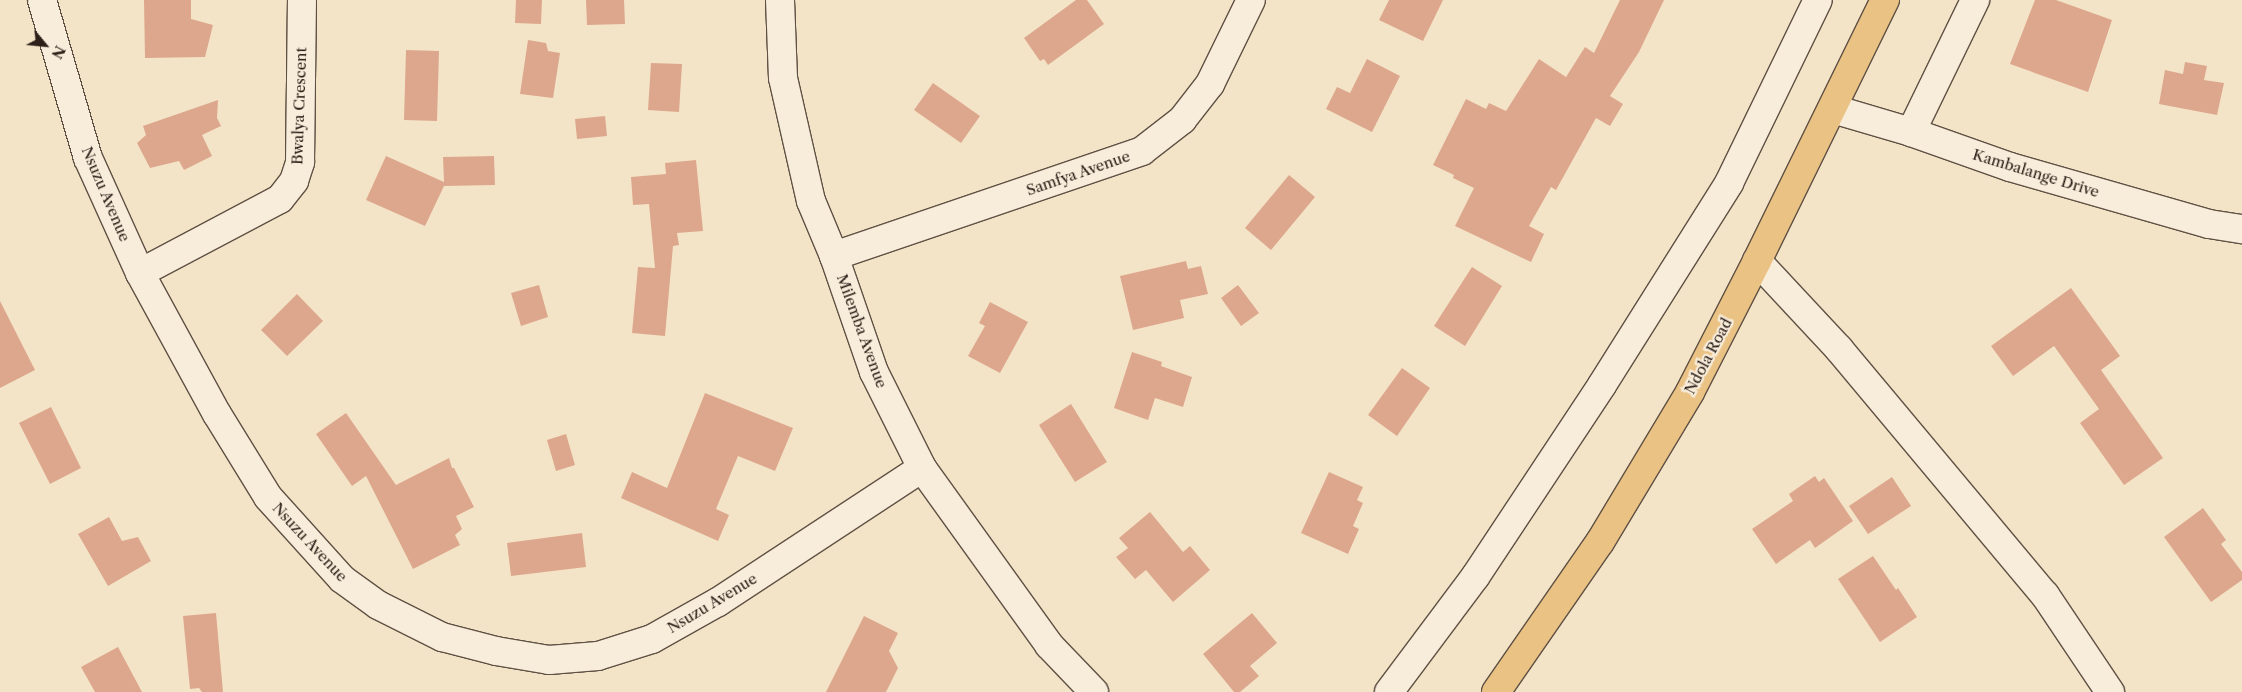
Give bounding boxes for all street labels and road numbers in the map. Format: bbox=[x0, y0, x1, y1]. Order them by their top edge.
street label: Bwalya Crescent bbox=[288, 47, 310, 165]
street label: Nsuzu Avenue bbox=[78, 143, 134, 245]
street label: Kambalange Drive bbox=[1970, 145, 2102, 201]
street label: Samfya Avenue bbox=[1023, 147, 1133, 199]
street label: Milemba Avenue bbox=[833, 271, 891, 391]
street label: Ndola Road bbox=[1680, 315, 1736, 397]
street label: Nsuzu Avenue bbox=[269, 499, 351, 585]
street label: Nsuzu Avenue bbox=[664, 569, 760, 637]

